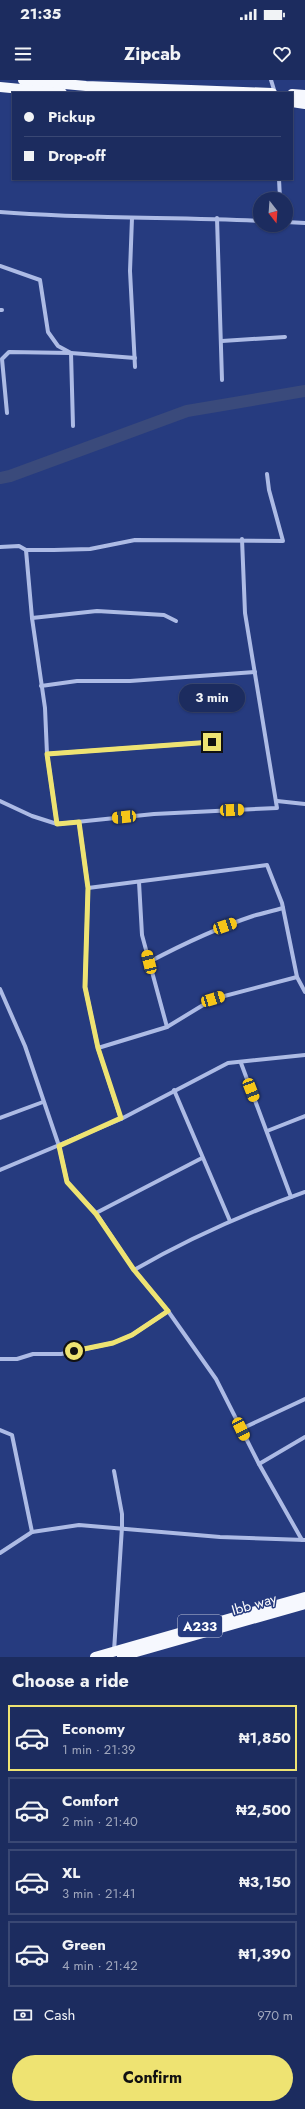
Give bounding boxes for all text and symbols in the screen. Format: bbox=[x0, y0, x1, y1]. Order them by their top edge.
text: 21:35 bbox=[20, 3, 61, 25]
text: Zipcab bbox=[124, 41, 181, 67]
icon: menu bbox=[12, 43, 34, 65]
icon: heart bbox=[271, 43, 293, 65]
text: Pickup bbox=[48, 106, 95, 128]
text: Drop-off bbox=[48, 145, 106, 167]
north arrow bbox=[253, 192, 293, 232]
map controls bbox=[253, 192, 293, 232]
callout: 3 min bbox=[179, 684, 245, 712]
text: 3 min bbox=[195, 688, 229, 707]
route end bbox=[203, 733, 221, 751]
car bbox=[220, 803, 244, 817]
car bbox=[111, 810, 137, 824]
car bbox=[212, 916, 238, 936]
car bbox=[140, 949, 158, 975]
car bbox=[200, 990, 226, 1008]
car bbox=[241, 1077, 261, 1103]
route start bbox=[65, 1342, 83, 1360]
car bbox=[230, 1416, 252, 1442]
street label: Ibb way bbox=[229, 1588, 280, 1620]
road number: A233 bbox=[178, 1615, 222, 1637]
text: Choose a ride bbox=[12, 1668, 129, 1694]
text: Economy bbox=[62, 1718, 125, 1740]
icon: car bbox=[14, 1720, 50, 1756]
text: ₦1,850 bbox=[239, 1727, 291, 1749]
text: 1 min · 21:39 bbox=[62, 1740, 136, 1759]
text: Comfort bbox=[62, 1790, 119, 1812]
icon: car bbox=[14, 1792, 50, 1828]
text: ₦2,500 bbox=[236, 1799, 291, 1821]
text: 2 min · 21:40 bbox=[62, 1812, 138, 1831]
text: XL bbox=[62, 1862, 80, 1884]
icon: car bbox=[14, 1864, 50, 1900]
text: ₦3,150 bbox=[239, 1871, 291, 1893]
text: 3 min · 21:41 bbox=[62, 1884, 136, 1903]
text: Green bbox=[62, 1934, 106, 1956]
icon: car bbox=[14, 1936, 50, 1972]
text: ₦1,390 bbox=[238, 1943, 291, 1965]
text: 4 min · 21:42 bbox=[62, 1956, 138, 1975]
icon: cash bbox=[12, 2004, 34, 2026]
text: Cash bbox=[44, 2004, 75, 2026]
text: 970 m bbox=[257, 2006, 293, 2025]
button: Confirm bbox=[12, 2055, 293, 2101]

